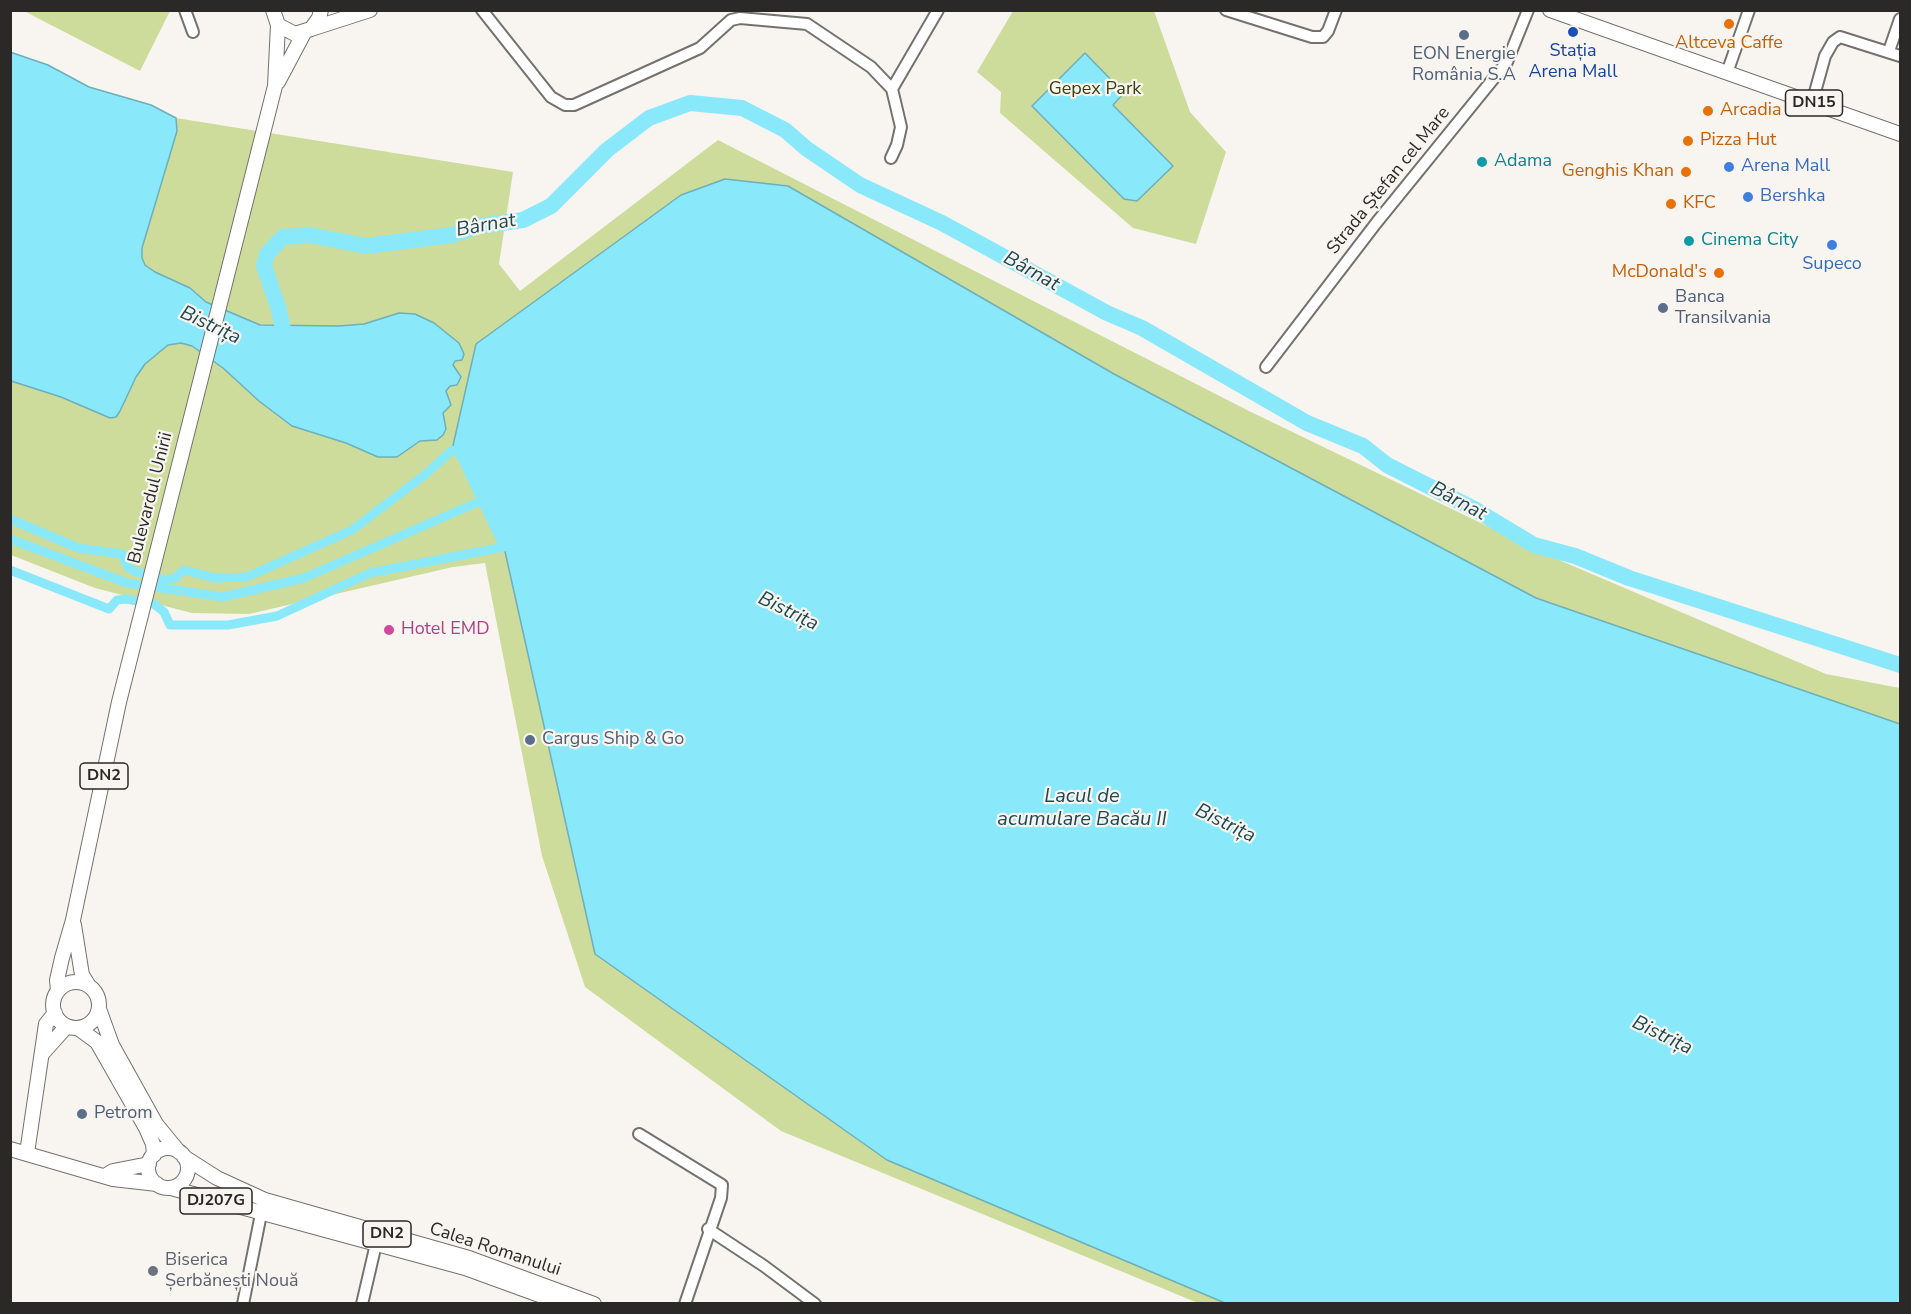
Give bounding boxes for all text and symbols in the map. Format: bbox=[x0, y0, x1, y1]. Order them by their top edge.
marker: Altceva Caffe bbox=[1722, 17, 1736, 31]
marker: Stația Arena Mall bbox=[1566, 25, 1580, 39]
marker: EON Energie România S.A bbox=[1457, 28, 1471, 42]
place label: Altceva Caffe bbox=[1675, 33, 1783, 55]
place label: Stația Arena Mall bbox=[1528, 41, 1618, 84]
place label: EON Energie România S.A bbox=[1412, 44, 1516, 86]
park label: Gepex Park bbox=[1049, 79, 1141, 101]
road number: DN15 bbox=[1786, 90, 1842, 116]
place label: Arcadia bbox=[1720, 100, 1781, 122]
street label: Strada Ștefan cel Mare bbox=[1323, 103, 1455, 259]
marker: Arcadia bbox=[1701, 104, 1715, 118]
place label: Pizza Hut bbox=[1700, 130, 1776, 152]
marker: Pizza Hut bbox=[1681, 134, 1695, 148]
place label: Adama bbox=[1494, 151, 1552, 173]
marker: Adama bbox=[1475, 155, 1489, 169]
place label: Arena Mall bbox=[1741, 156, 1830, 178]
marker: Arena Mall bbox=[1722, 160, 1736, 174]
place label: Genghis Khan bbox=[1562, 161, 1674, 183]
marker: Genghis Khan bbox=[1679, 165, 1693, 179]
place label: Bershka bbox=[1760, 186, 1825, 208]
marker: Bershka bbox=[1741, 190, 1755, 204]
place label: KFC bbox=[1683, 193, 1716, 215]
marker: KFC bbox=[1664, 197, 1678, 211]
water label: Bârnat bbox=[454, 209, 518, 243]
place label: Cinema City bbox=[1701, 230, 1799, 252]
marker: Cinema City bbox=[1682, 234, 1696, 248]
marker: Supeco bbox=[1825, 238, 1839, 252]
water label: Bârnat bbox=[999, 247, 1063, 297]
place label: Supeco bbox=[1802, 254, 1862, 276]
place label: McDonald's bbox=[1612, 262, 1707, 284]
marker: McDonald's bbox=[1712, 266, 1726, 280]
place label: Banca Transilvania bbox=[1675, 287, 1771, 330]
marker: Banca Transilvania bbox=[1656, 301, 1670, 315]
water label: Bistrița bbox=[176, 302, 244, 350]
street label: Bulevardul Unirii bbox=[124, 430, 178, 566]
water label: Bârnat bbox=[1426, 477, 1490, 527]
water label: Bistrița bbox=[754, 587, 822, 637]
place label: Hotel EMD bbox=[401, 619, 490, 641]
marker: Hotel EMD bbox=[382, 623, 396, 637]
place label: Cargus Ship & Go bbox=[542, 729, 684, 751]
marker: Cargus Ship & Go bbox=[523, 733, 537, 747]
road number: DN2 bbox=[80, 763, 128, 789]
water label: Lacul de acumulare Bacău II bbox=[997, 785, 1167, 832]
water label: Bistrița bbox=[1191, 799, 1259, 849]
water label: Bistrița bbox=[1628, 1011, 1696, 1061]
place label: Petrom bbox=[94, 1103, 153, 1125]
marker: Petrom bbox=[75, 1107, 89, 1121]
road number: DJ207G bbox=[180, 1188, 252, 1214]
street label: Calea Romanului bbox=[426, 1219, 564, 1281]
road number: DN2 bbox=[363, 1221, 411, 1247]
place label: Biserica Șerbănești Nouă bbox=[165, 1250, 299, 1292]
marker: Biserica Șerbănești Nouă bbox=[146, 1264, 160, 1278]

